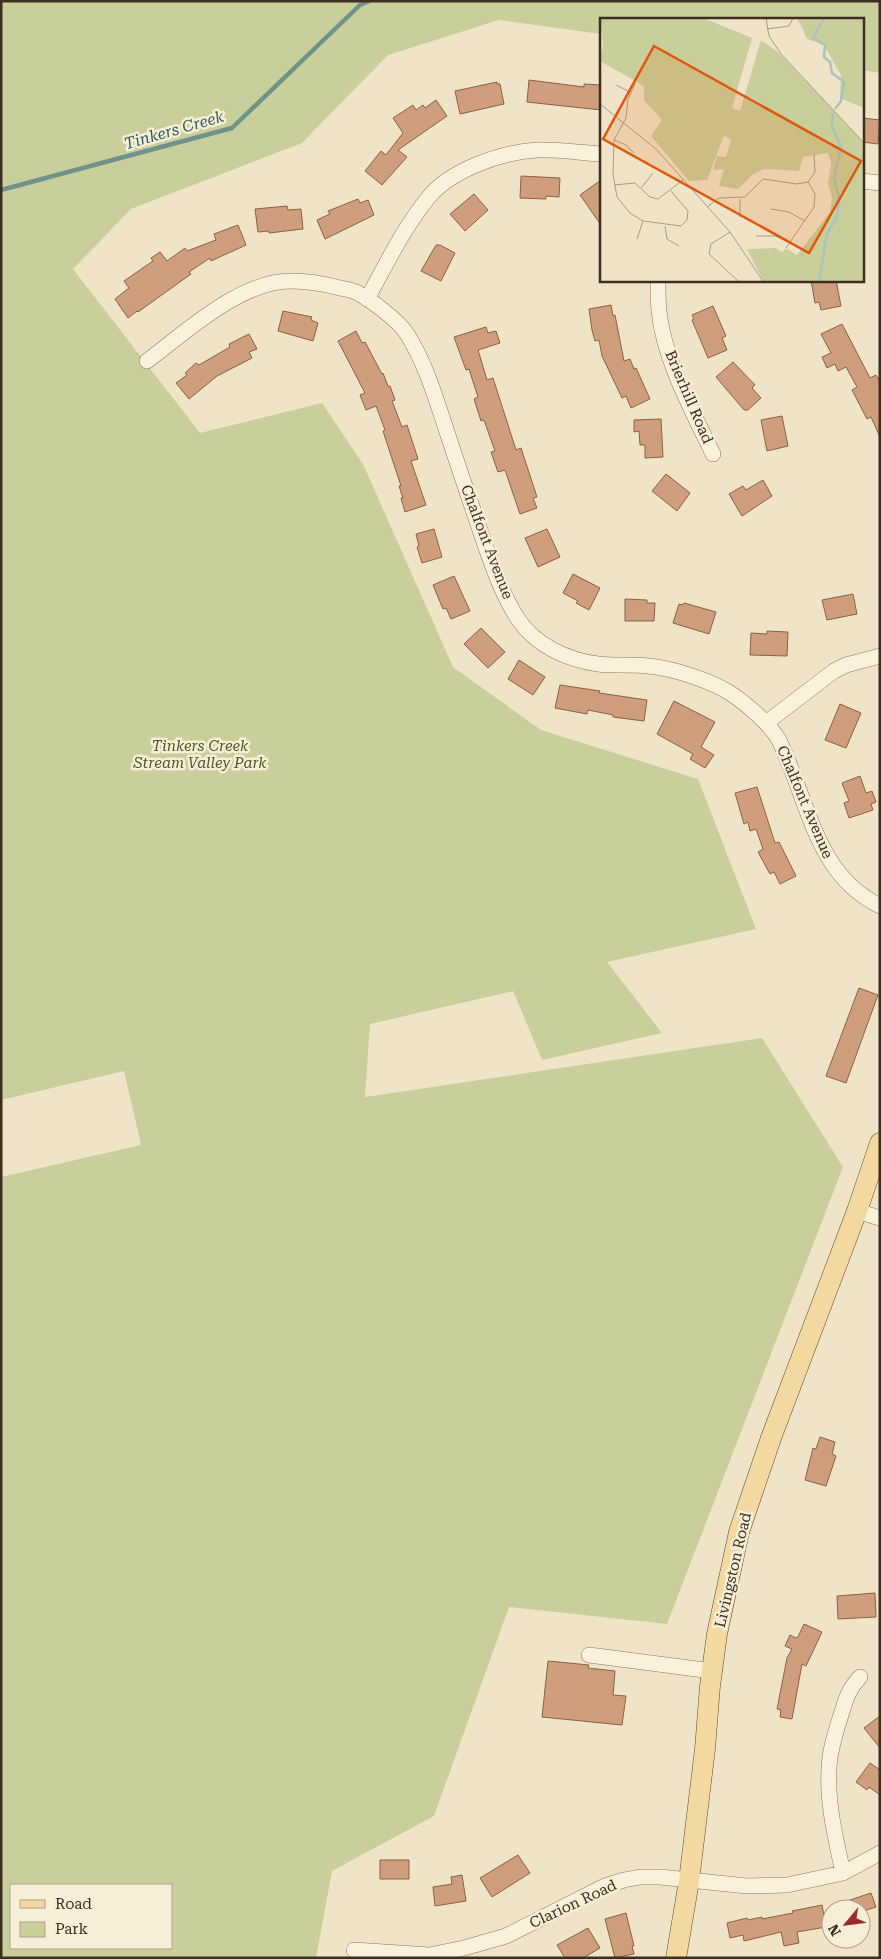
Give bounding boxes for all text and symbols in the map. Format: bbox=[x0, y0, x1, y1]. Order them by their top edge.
inset map bbox=[600, 18, 864, 281]
water label: Tinkers Creek bbox=[122, 107, 226, 153]
street label: Brierhill Road bbox=[661, 348, 717, 447]
street label: Chalfont Avenue bbox=[457, 482, 517, 602]
park label: Tinkers Creek Stream Valley Park bbox=[132, 737, 267, 772]
street label: Chalfont Avenue bbox=[773, 743, 837, 861]
street label: Livingston Road bbox=[711, 1510, 755, 1629]
street label: Clarion Road bbox=[527, 1876, 620, 1932]
legend bbox=[10, 1884, 172, 1949]
text: Road bbox=[55, 1895, 92, 1913]
north arrow bbox=[821, 1899, 871, 1949]
text: Park bbox=[55, 1920, 89, 1938]
text: N bbox=[825, 1922, 844, 1939]

